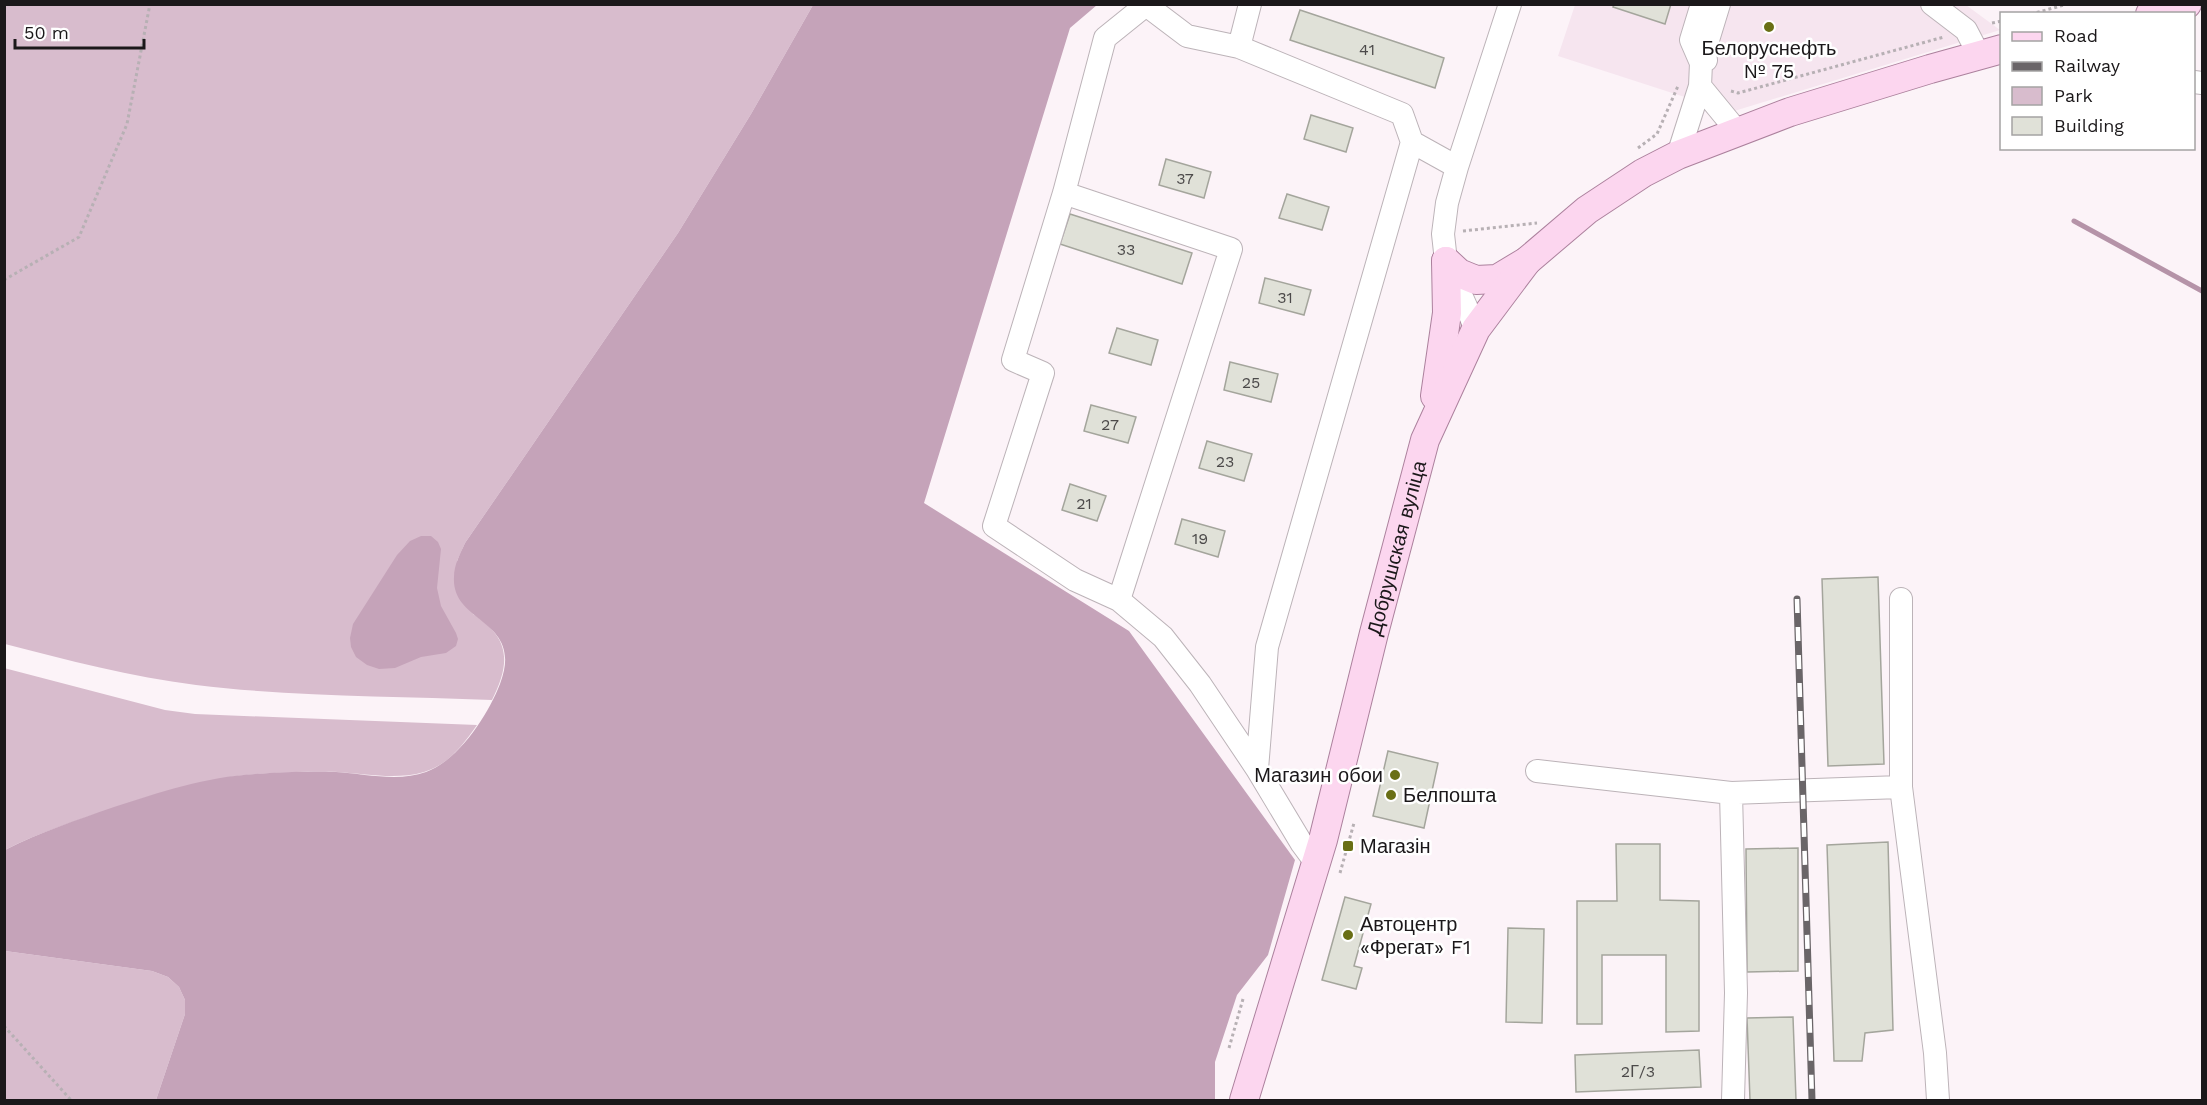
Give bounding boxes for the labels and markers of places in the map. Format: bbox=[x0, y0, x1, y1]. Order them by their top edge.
marker: Белоруснефть № 75 bbox=[1762, 20, 1776, 34]
place label: Белоруснефть № 75 bbox=[1701, 36, 1837, 83]
place label: Магазин обои bbox=[1254, 763, 1383, 787]
marker: Магазин обои bbox=[1388, 768, 1402, 782]
place label: Белпошта bbox=[1403, 783, 1497, 807]
marker: Белпошта bbox=[1384, 788, 1398, 802]
place label: Магазін bbox=[1360, 834, 1430, 858]
marker: Магазін bbox=[1341, 839, 1355, 853]
place label: Автоцентр «Фрегат» F1 bbox=[1360, 912, 1471, 959]
marker: Автоцентр «Фрегат» F1 bbox=[1341, 928, 1355, 942]

